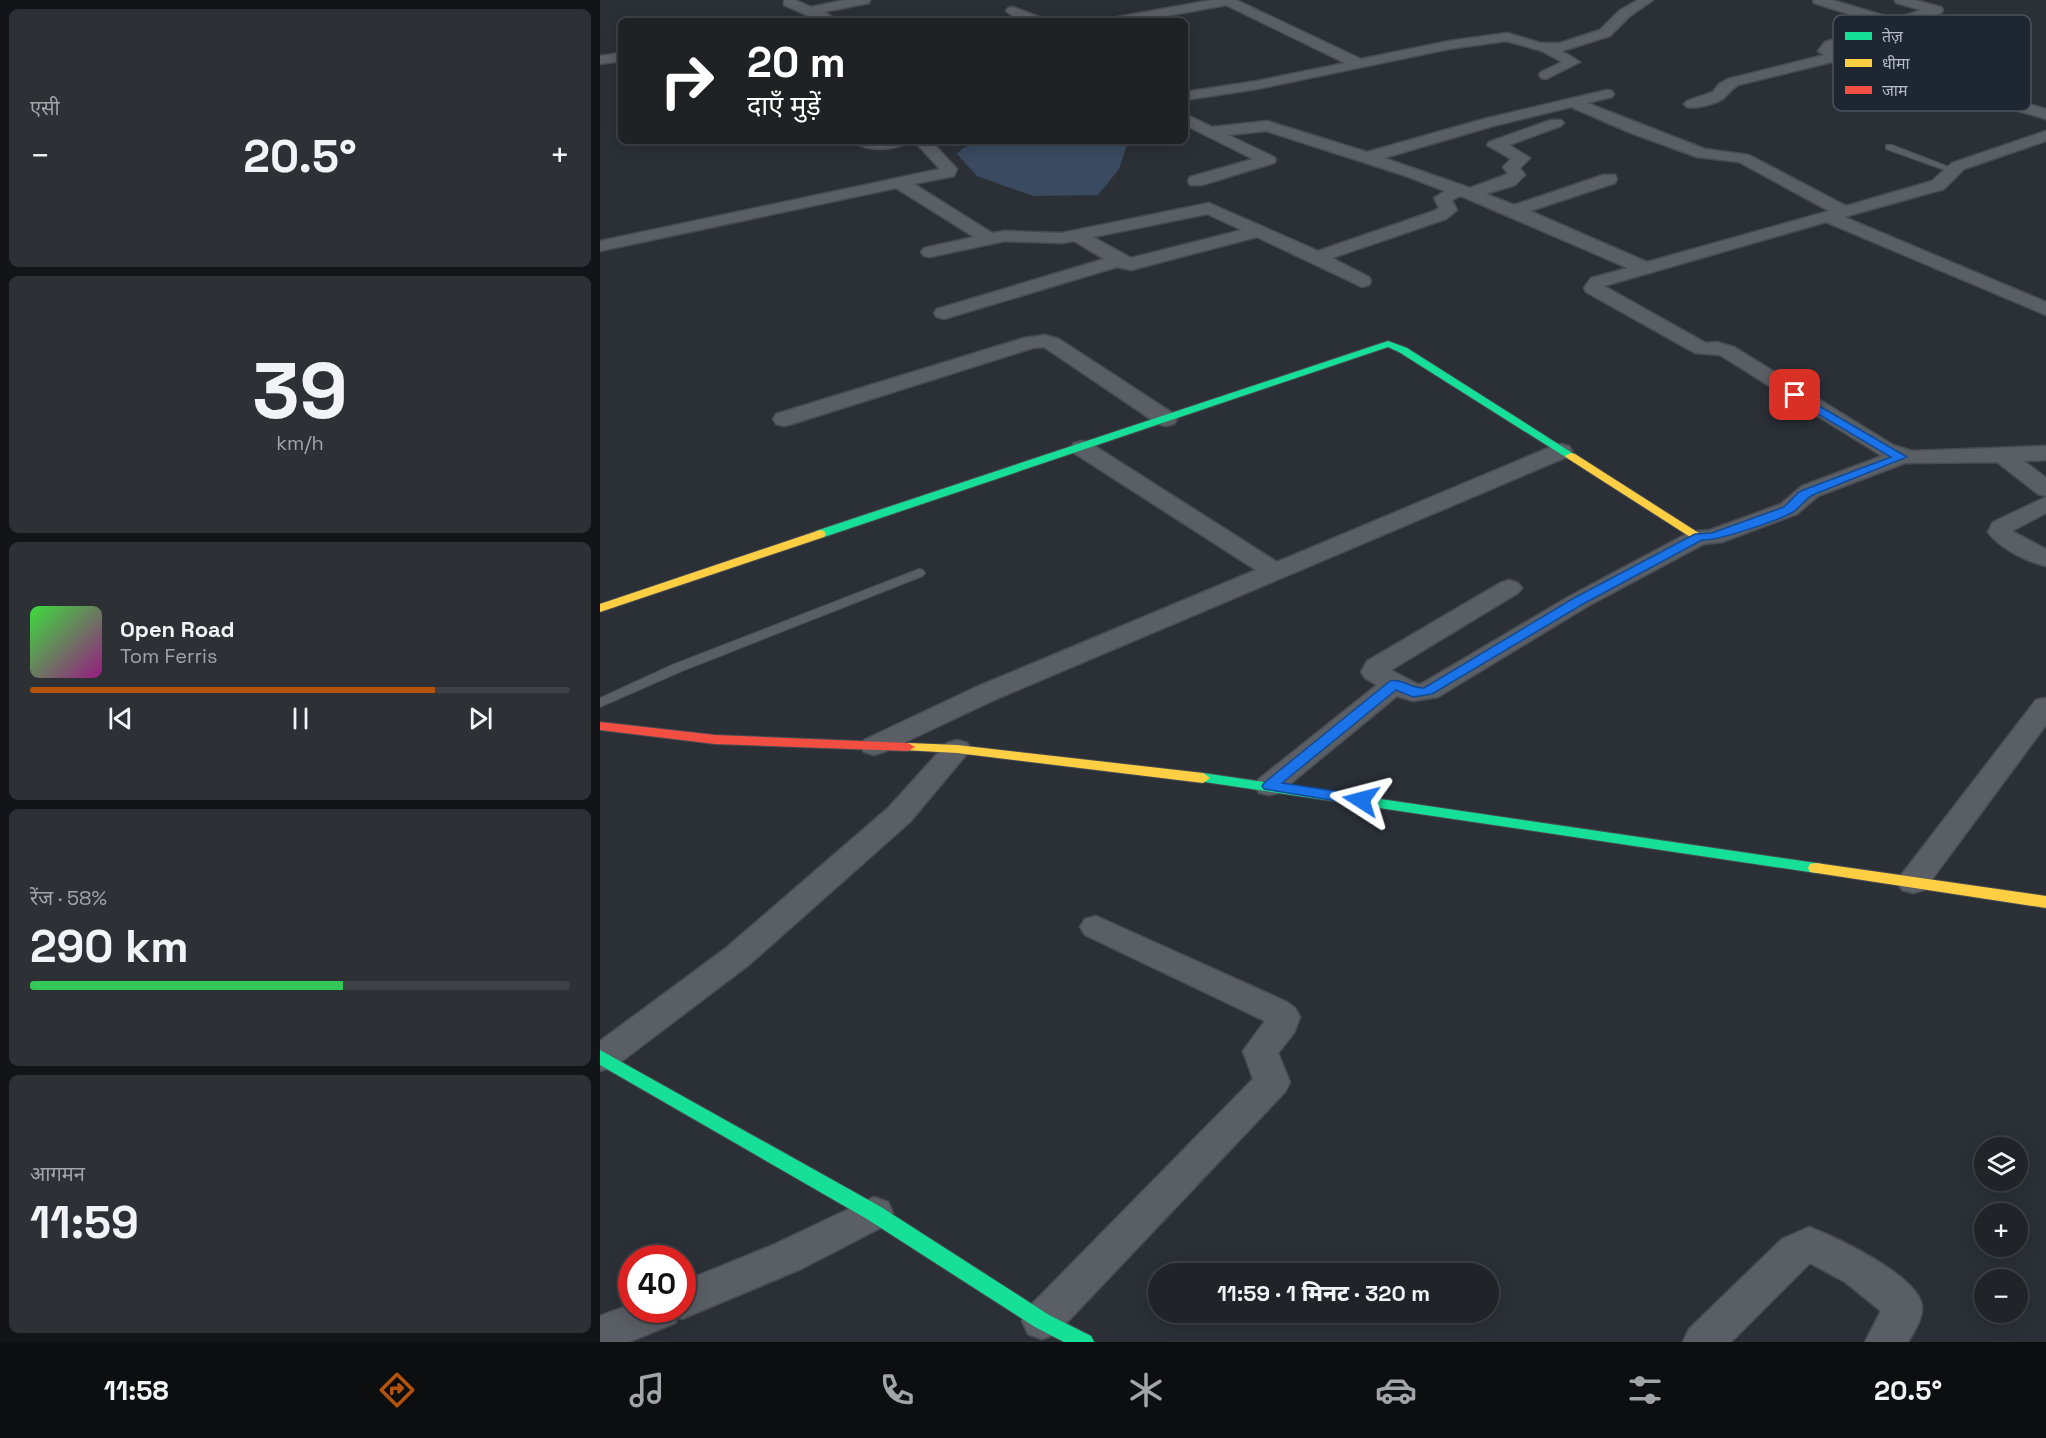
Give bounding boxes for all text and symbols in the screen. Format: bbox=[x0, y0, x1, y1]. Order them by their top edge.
legend bbox=[1833, 15, 2031, 111]
text: तेज़ bbox=[1882, 26, 1904, 47]
text: 20 m bbox=[747, 36, 846, 89]
icon: right bbox=[648, 42, 726, 120]
text: धीमा bbox=[1882, 53, 1911, 74]
text: जाम bbox=[1882, 80, 1908, 101]
text: दाएँ मुड़ें bbox=[747, 88, 821, 123]
text: एसी bbox=[30, 95, 60, 121]
text: 20.5° bbox=[243, 128, 357, 185]
text: − bbox=[30, 135, 50, 177]
text: + bbox=[550, 135, 570, 177]
text: 39 bbox=[252, 341, 348, 441]
pin bbox=[1769, 369, 1820, 420]
icon: arrive bbox=[1778, 378, 1811, 411]
text: km/h bbox=[276, 430, 324, 456]
text: Open Road bbox=[120, 615, 235, 643]
text: Tom Ferris bbox=[120, 643, 218, 669]
icon: previous bbox=[104, 702, 137, 735]
icon: pause bbox=[284, 702, 317, 735]
icon: next bbox=[464, 702, 497, 735]
position arrow bbox=[1329, 768, 1393, 832]
text: रेंज · 58% bbox=[30, 885, 107, 911]
text: 290 km bbox=[30, 918, 189, 975]
map controls bbox=[1974, 1137, 2028, 1323]
button: layers bbox=[1974, 1137, 2028, 1191]
text: आगमन bbox=[30, 1161, 85, 1187]
text: 11:59 bbox=[30, 1194, 139, 1251]
button: + bbox=[1974, 1203, 2028, 1257]
speed limit sign: 40 bbox=[618, 1245, 696, 1323]
button: − bbox=[1974, 1269, 2028, 1323]
text: 11:59 · 1 मिनट · 320 m bbox=[1217, 1279, 1430, 1307]
icon: directions bbox=[376, 1369, 418, 1411]
icon: music bbox=[626, 1369, 668, 1411]
icon: phone bbox=[876, 1369, 918, 1411]
icon: climate bbox=[1125, 1369, 1167, 1411]
icon: car bbox=[1375, 1369, 1417, 1411]
icon: filters bbox=[1624, 1369, 1666, 1411]
text: 11:58 bbox=[104, 1373, 169, 1408]
text: 20.5° bbox=[1874, 1373, 1942, 1408]

